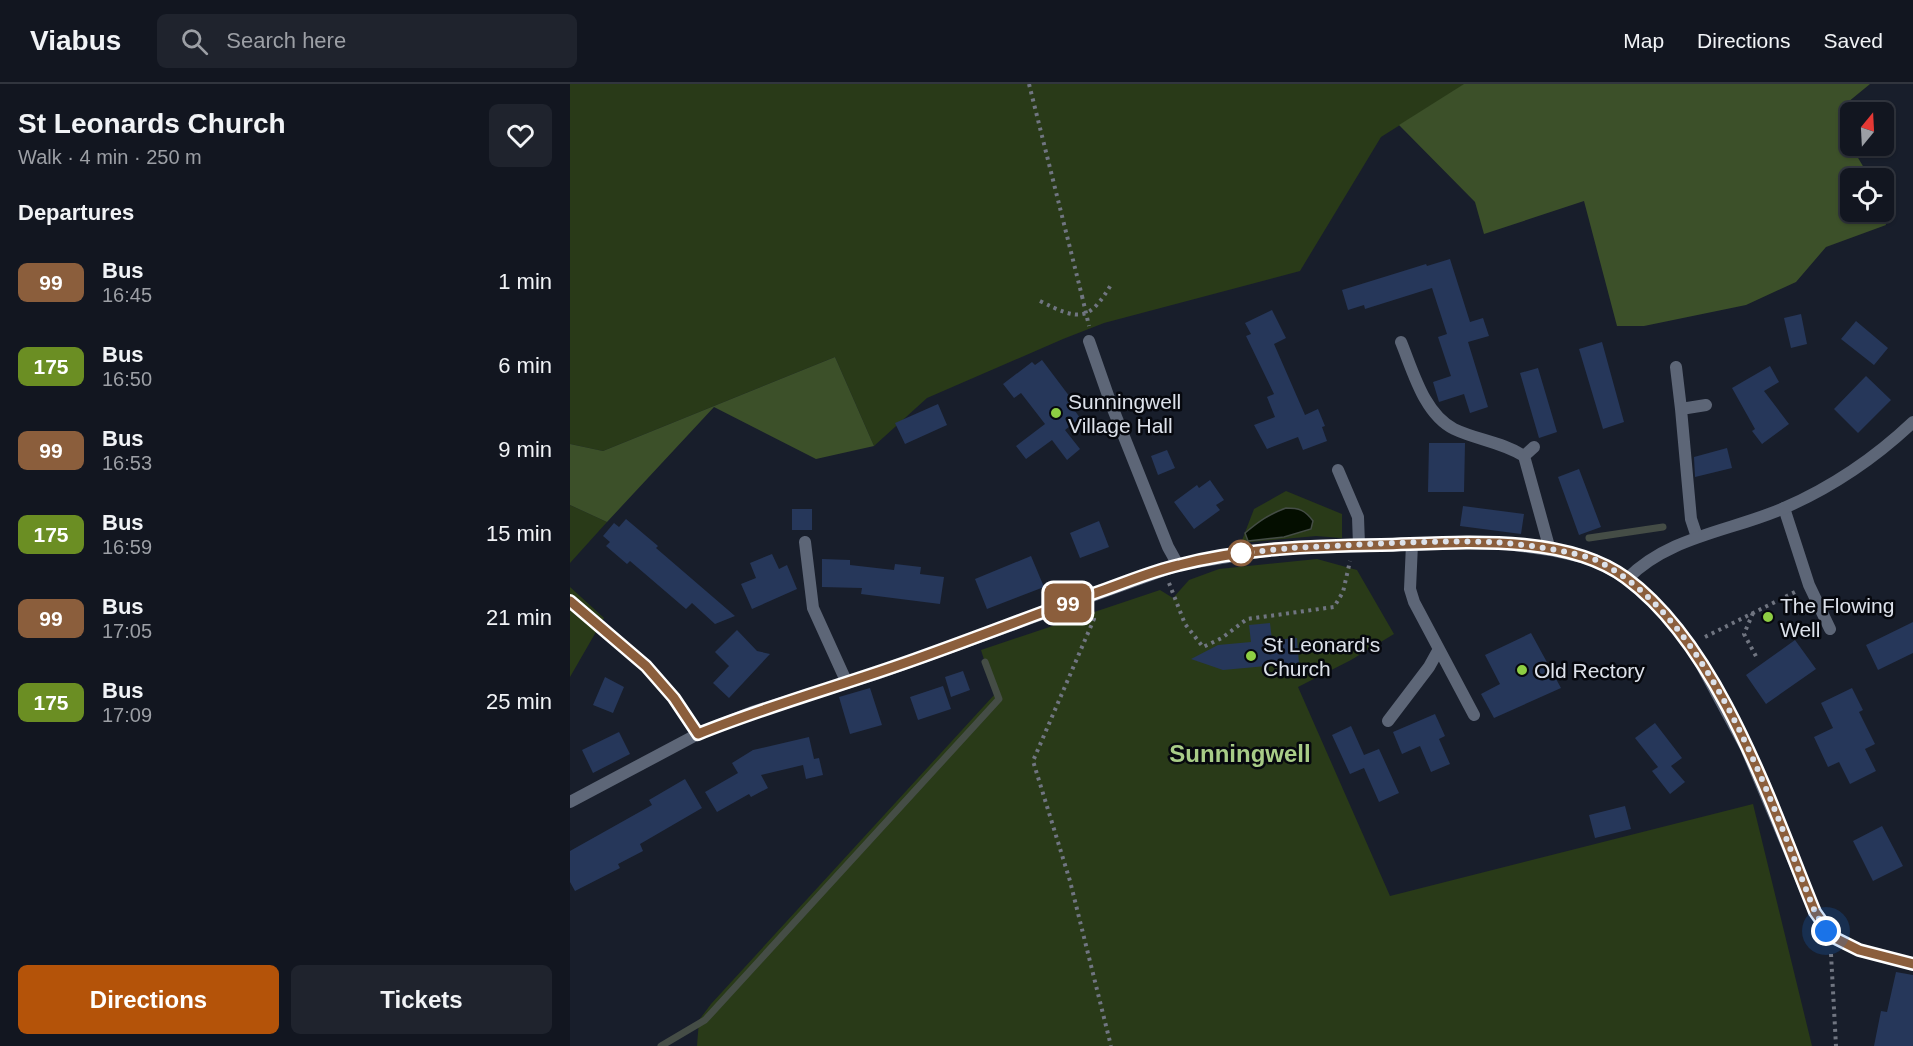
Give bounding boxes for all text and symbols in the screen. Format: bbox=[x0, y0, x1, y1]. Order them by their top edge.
search box bbox=[157, 14, 577, 68]
text: Viabus bbox=[30, 25, 121, 56]
icon: search bbox=[178, 25, 211, 58]
text: Search here bbox=[226, 28, 346, 53]
text: Map bbox=[1623, 29, 1664, 52]
text: Directions bbox=[1697, 29, 1790, 52]
text: Saved bbox=[1823, 29, 1883, 52]
north arrow bbox=[1840, 102, 1894, 156]
map controls bbox=[1840, 102, 1894, 222]
button: heart bbox=[489, 104, 552, 167]
text: St Leonards Church bbox=[18, 108, 286, 139]
text: Walk · 4 min · 250 m bbox=[18, 146, 202, 168]
button: locate bbox=[1840, 168, 1894, 222]
text: Departures bbox=[18, 200, 134, 225]
text: Bus bbox=[102, 258, 144, 283]
text: 1 min bbox=[498, 269, 552, 294]
text: 99 bbox=[39, 271, 63, 294]
text: 16:45 bbox=[102, 284, 152, 306]
text: Bus bbox=[102, 342, 144, 367]
text: 6 min bbox=[498, 353, 552, 378]
text: 175 bbox=[33, 355, 69, 378]
text: 16:50 bbox=[102, 368, 152, 390]
place label: Sunningwell Village Hall bbox=[1068, 390, 1181, 437]
marker: Sunningwell Village Hall bbox=[1049, 406, 1063, 420]
text: Bus bbox=[102, 426, 144, 451]
text: 9 min bbox=[498, 437, 552, 462]
text: 99 bbox=[39, 439, 63, 462]
text: 16:53 bbox=[102, 452, 152, 474]
text: Bus bbox=[102, 510, 144, 535]
text: 15 min bbox=[486, 521, 552, 546]
text: 175 bbox=[33, 523, 69, 546]
text: 16:59 bbox=[102, 536, 152, 558]
unlabelled marker bbox=[1228, 540, 1254, 566]
line badge: 99 bbox=[1041, 584, 1095, 622]
text: 99 bbox=[1056, 592, 1080, 615]
text: Bus bbox=[102, 594, 144, 619]
place label: The Flowing Well bbox=[1780, 594, 1894, 641]
text: 21 min bbox=[486, 605, 552, 630]
text: 99 bbox=[39, 607, 63, 630]
marker: The Flowing Well bbox=[1761, 610, 1775, 624]
text: 17:05 bbox=[102, 620, 152, 642]
place label: St Leonard's Church bbox=[1263, 633, 1380, 680]
marker: St Leonard's Church bbox=[1244, 649, 1258, 663]
place label: Old Rectory bbox=[1534, 659, 1645, 682]
marker: Old Rectory bbox=[1515, 663, 1529, 677]
text: Bus bbox=[102, 678, 144, 703]
text: 25 min bbox=[486, 689, 552, 714]
text: 175 bbox=[33, 691, 69, 714]
text: 17:09 bbox=[102, 704, 152, 726]
district label: Sunningwell bbox=[1169, 740, 1311, 767]
your location bbox=[1811, 916, 1841, 946]
button: Directions bbox=[18, 965, 279, 1034]
button: Tickets bbox=[291, 965, 552, 1034]

